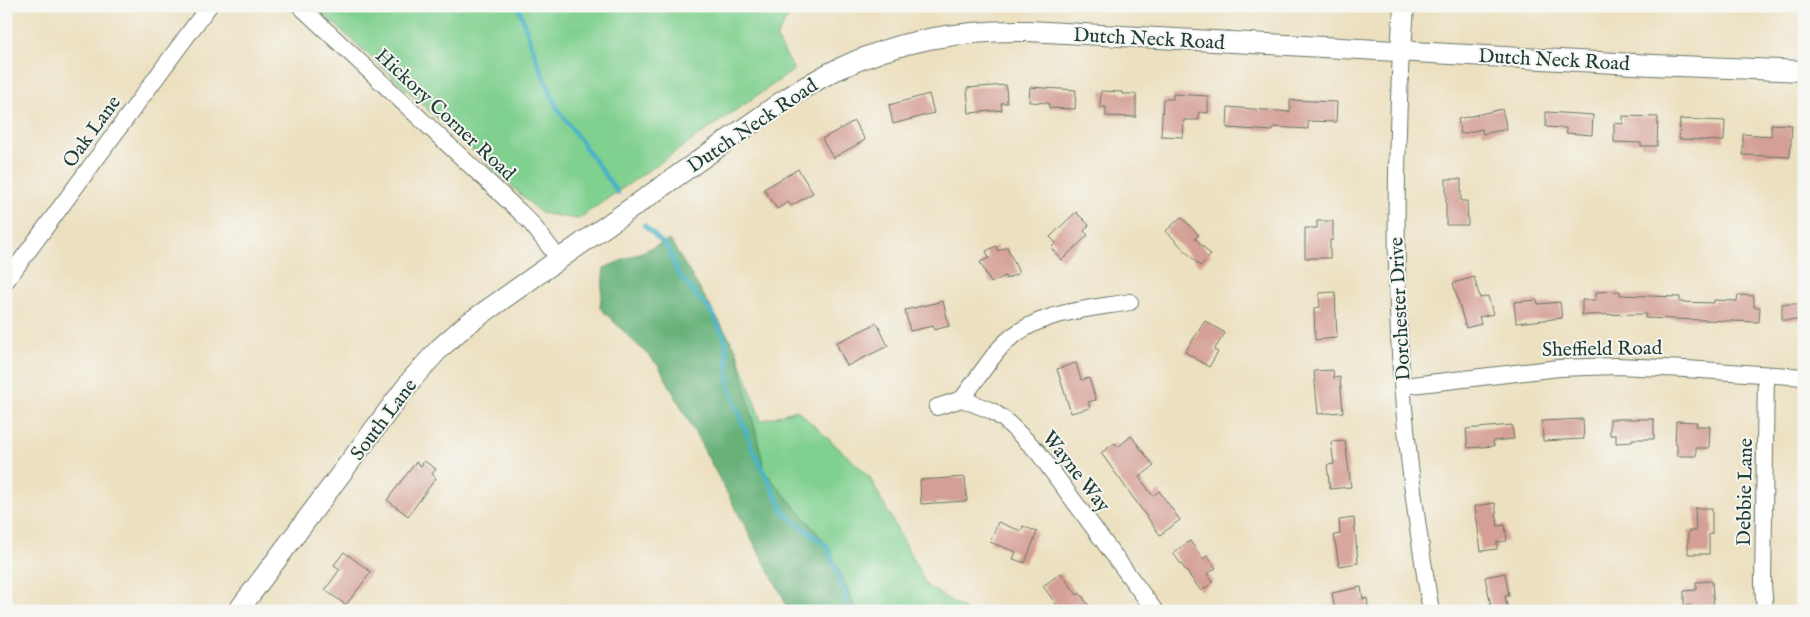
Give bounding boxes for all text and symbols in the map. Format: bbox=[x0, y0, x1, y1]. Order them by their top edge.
street label: Dutch Neck Road bbox=[1073, 23, 1226, 56]
street label: Hickory Corner Road bbox=[370, 44, 521, 187]
street label: Dutch Neck Road bbox=[1478, 44, 1631, 77]
street label: Dutch Neck Road bbox=[683, 73, 823, 179]
street label: Oak Lane bbox=[58, 91, 127, 173]
street label: Dorchester Drive bbox=[1384, 236, 1417, 381]
street label: Sheffield Road bbox=[1542, 336, 1663, 363]
street label: South Lane bbox=[345, 374, 423, 466]
street label: Wayne Way bbox=[1036, 426, 1115, 518]
street label: Debbie Lane bbox=[1732, 438, 1759, 546]

